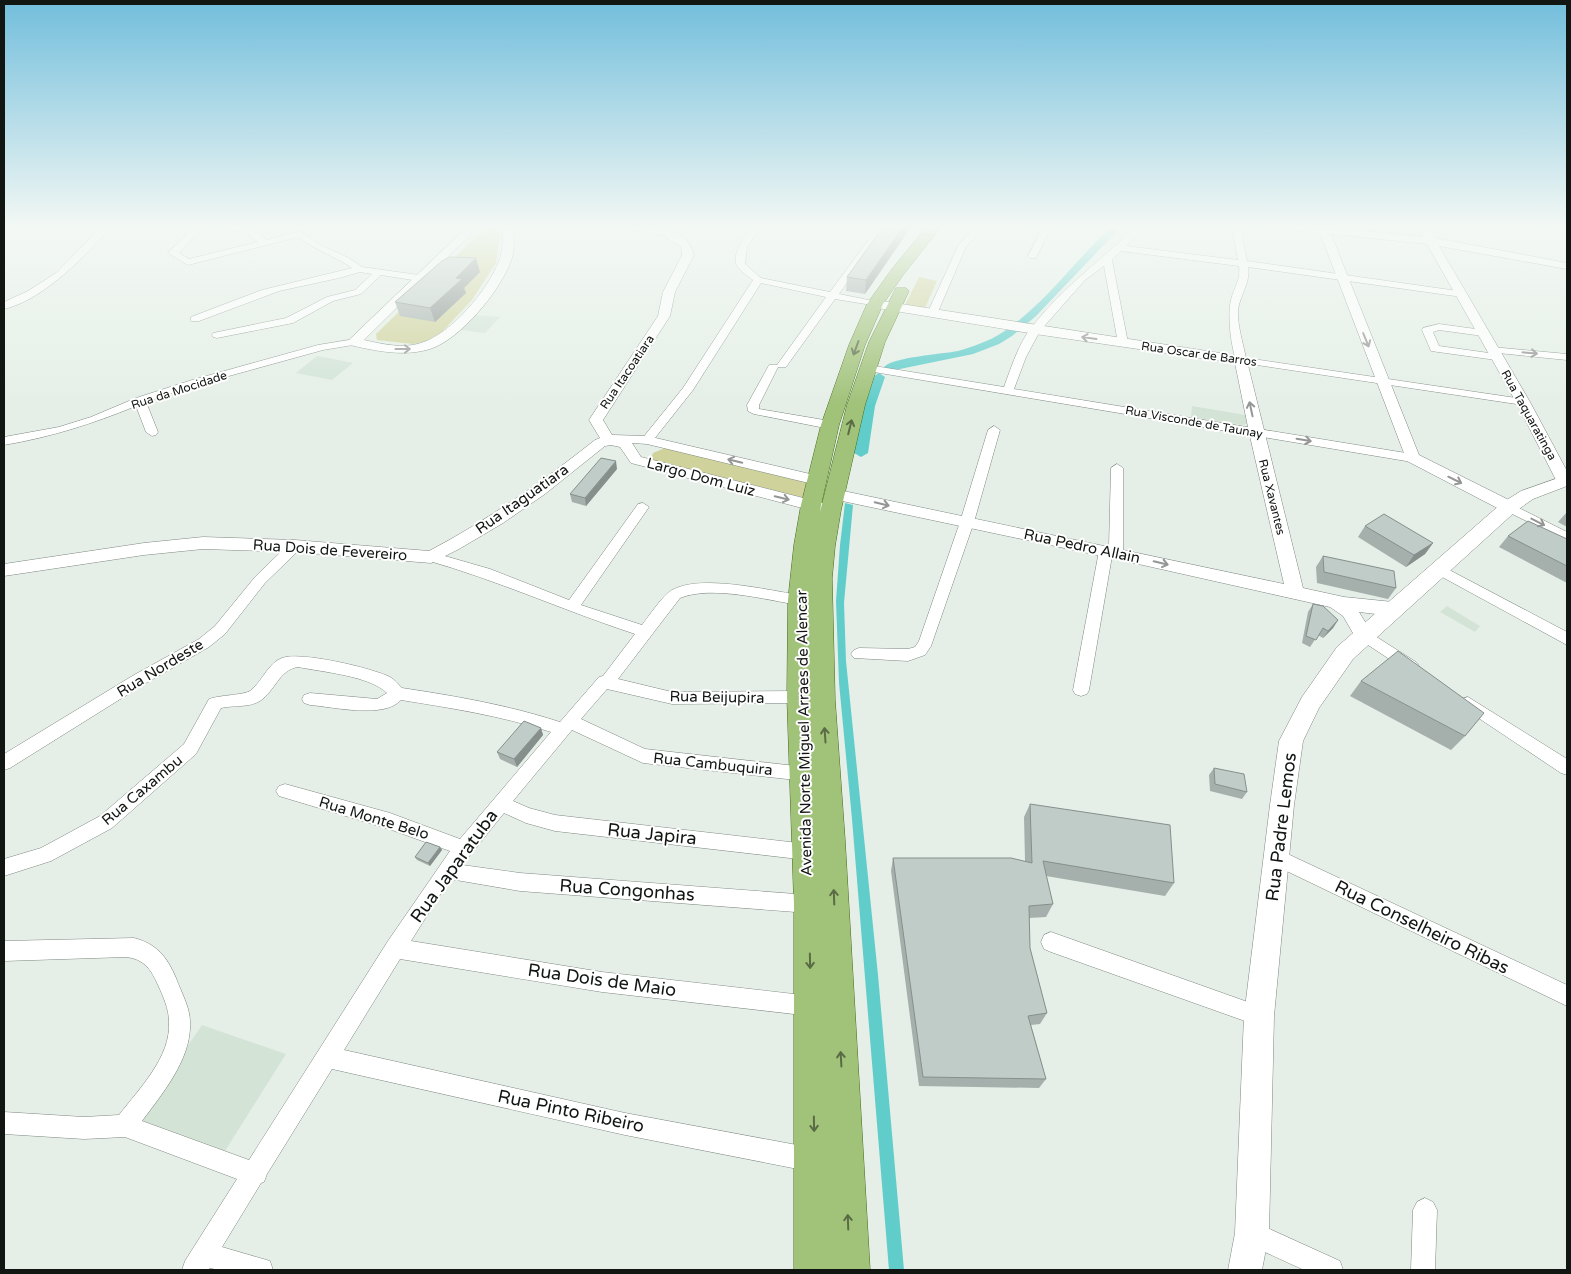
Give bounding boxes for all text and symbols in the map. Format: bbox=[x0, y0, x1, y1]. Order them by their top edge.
street label: Rua Itacoatiara bbox=[597, 332, 657, 412]
one-way arrow bbox=[1081, 333, 1097, 343]
one-way arrow bbox=[1362, 333, 1371, 348]
street label: Rua Oscar de Barros bbox=[1140, 339, 1258, 369]
one-way arrow bbox=[851, 340, 860, 356]
one-way arrow bbox=[394, 344, 410, 354]
one-way arrow bbox=[1522, 348, 1538, 358]
street label: Rua da Mocidade bbox=[129, 368, 229, 412]
street label: Rua Taquaratinga bbox=[1498, 368, 1560, 462]
one-way arrow bbox=[1246, 402, 1255, 418]
street label: Rua Visconde de Taunay bbox=[1124, 403, 1264, 441]
one-way arrow bbox=[846, 419, 855, 435]
one-way arrow bbox=[1296, 436, 1312, 446]
street label: Largo Dom Luiz bbox=[645, 454, 757, 500]
one-way arrow bbox=[728, 456, 744, 465]
street label: Rua Xavantes bbox=[1256, 458, 1288, 537]
street label: Rua Itaguatiara bbox=[472, 460, 572, 538]
one-way arrow bbox=[1447, 476, 1462, 485]
one-way arrow bbox=[773, 494, 789, 503]
one-way arrow bbox=[874, 500, 890, 509]
one-way arrow bbox=[1530, 518, 1545, 527]
street label: Rua Pedro Allain bbox=[1022, 525, 1142, 567]
street label: Rua Dois de Fevereiro bbox=[252, 536, 408, 564]
one-way arrow bbox=[1152, 559, 1168, 568]
street label: Avenida Norte Miguel Arraes de Alencar bbox=[792, 589, 815, 876]
street label: Rua Nordeste bbox=[113, 635, 207, 701]
street label: Rua Beijupira bbox=[669, 687, 765, 707]
one-way arrow bbox=[820, 727, 829, 743]
street label: Rua Cambuquira bbox=[652, 749, 774, 779]
street label: Rua Caxambu bbox=[98, 751, 186, 829]
street label: Rua Padre Lemos bbox=[1261, 751, 1301, 903]
street label: Rua Monte Belo bbox=[317, 793, 431, 843]
street label: Rua Japaratuba bbox=[406, 805, 502, 927]
street label: Rua Japira bbox=[606, 818, 698, 850]
street label: Rua Congonhas bbox=[559, 874, 695, 906]
street label: Rua Conselheiro Ribas bbox=[1331, 875, 1513, 979]
one-way arrow bbox=[829, 889, 838, 905]
one-way arrow bbox=[806, 953, 815, 969]
street label: Rua Dois de Maio bbox=[526, 959, 678, 1001]
one-way arrow bbox=[836, 1051, 845, 1067]
street label: Rua Pinto Ribeiro bbox=[496, 1085, 646, 1137]
one-way arrow bbox=[809, 1115, 818, 1131]
one-way arrow bbox=[843, 1214, 852, 1230]

